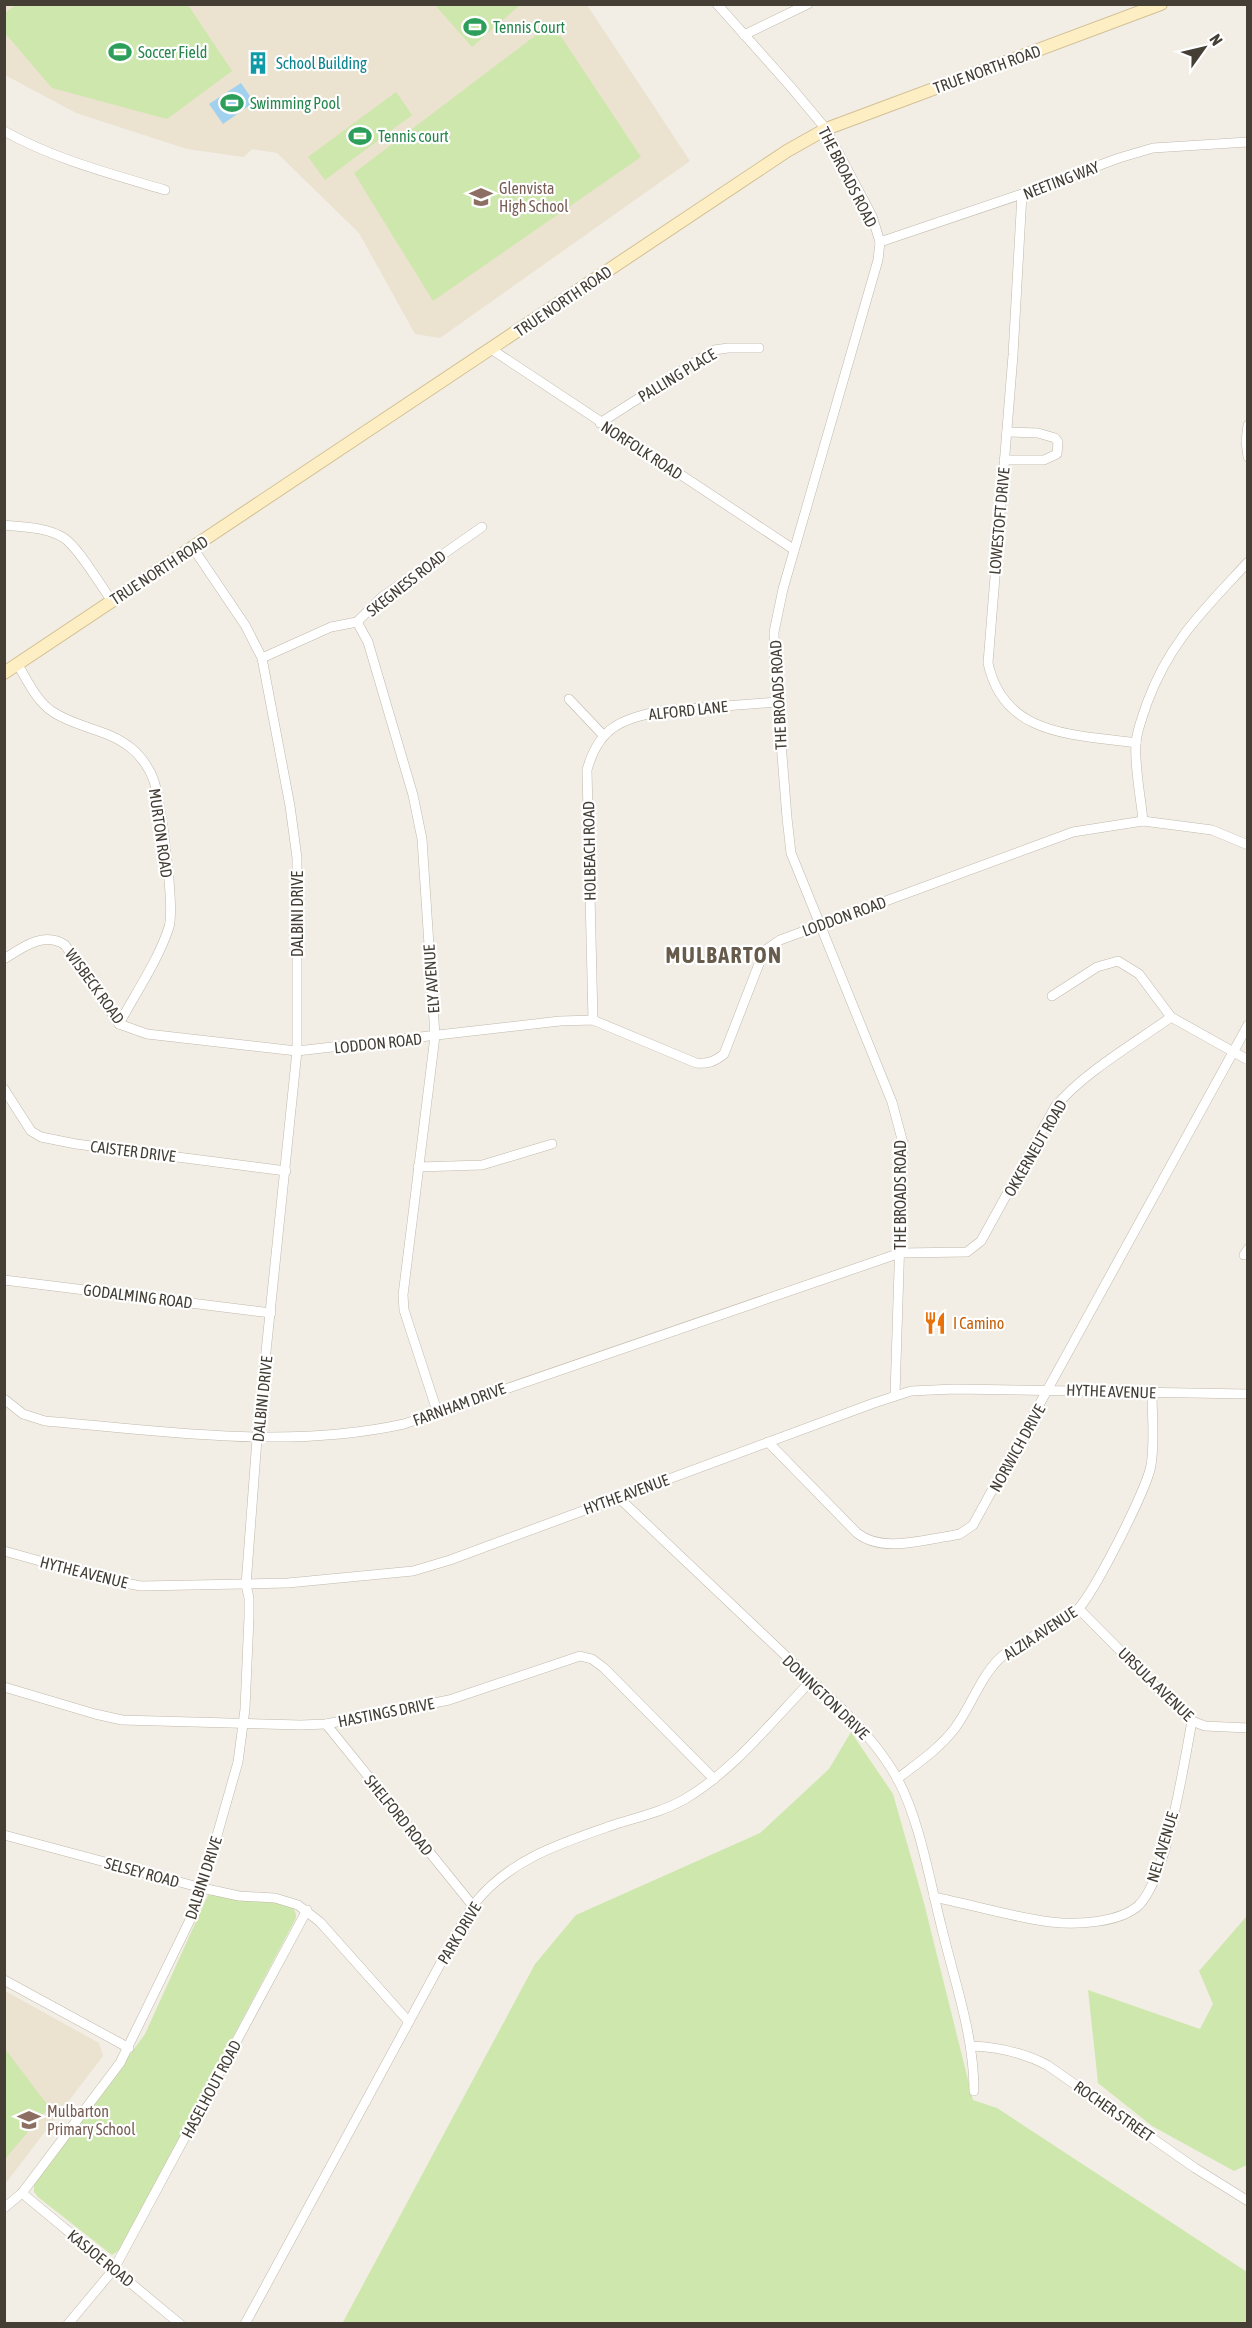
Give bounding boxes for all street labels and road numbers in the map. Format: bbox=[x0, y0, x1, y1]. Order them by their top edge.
street label: TRUE NORTH ROAD bbox=[931, 41, 1043, 97]
street label: THE BROADS ROAD bbox=[815, 124, 881, 230]
street label: NEETING WAY bbox=[1021, 157, 1102, 203]
street label: TRUE NORTH ROAD bbox=[511, 262, 615, 340]
street label: PALLING PLACE bbox=[635, 345, 719, 405]
street label: NORFOLK ROAD bbox=[598, 417, 686, 483]
street label: LOWESTOFT DRIVE bbox=[985, 466, 1013, 575]
street label: TRUE NORTH ROAD bbox=[107, 532, 211, 608]
street label: SKEGNESS ROAD bbox=[363, 546, 449, 620]
street label: THE BROADS ROAD bbox=[766, 640, 790, 750]
street label: ALFORD LANE bbox=[648, 697, 729, 723]
street label: MURTON ROAD bbox=[146, 787, 176, 879]
street label: HOLBEACH ROAD bbox=[579, 801, 599, 901]
street label: DALBINI DRIVE bbox=[288, 871, 306, 957]
street label: LODDON ROAD bbox=[800, 892, 889, 940]
street label: ELY AVENUE bbox=[420, 944, 442, 1014]
street label: WISBECK ROAD bbox=[62, 945, 128, 1027]
street label: LODDON ROAD bbox=[333, 1029, 423, 1057]
street label: OKKERNEUT ROAD bbox=[1000, 1096, 1070, 1200]
street label: CAISTER DRIVE bbox=[89, 1137, 177, 1165]
street label: THE BROADS ROAD bbox=[891, 1140, 909, 1250]
street label: GODALMING ROAD bbox=[82, 1280, 194, 1312]
street label: DALBINI DRIVE bbox=[249, 1355, 275, 1443]
street label: FARNHAM DRIVE bbox=[410, 1379, 508, 1429]
street label: HYTHE AVENUE bbox=[1066, 1380, 1156, 1402]
street label: NORWICH DRIVE bbox=[986, 1401, 1048, 1495]
street label: HYTHE AVENUE bbox=[581, 1470, 671, 1518]
street label: HYTHE AVENUE bbox=[38, 1552, 130, 1592]
street label: ALZIA AVENUE bbox=[1000, 1603, 1080, 1663]
street label: URSULA AVENUE bbox=[1115, 1644, 1198, 1725]
street label: DONINGTON DRIVE bbox=[779, 1651, 873, 1743]
street label: HASTINGS DRIVE bbox=[336, 1694, 436, 1730]
street label: SHELFORD ROAD bbox=[361, 1771, 437, 1859]
street label: NEL AVENUE bbox=[1143, 1810, 1181, 1884]
street label: DALBINI DRIVE bbox=[181, 1834, 225, 1922]
street label: SELSEY ROAD bbox=[103, 1853, 181, 1891]
street label: PARK DRIVE bbox=[434, 1899, 485, 1967]
street label: HASELHOUT ROAD bbox=[178, 2037, 244, 2141]
street label: ROCHER STREET bbox=[1071, 2077, 1157, 2145]
street label: KASJOE ROAD bbox=[64, 2226, 138, 2290]

